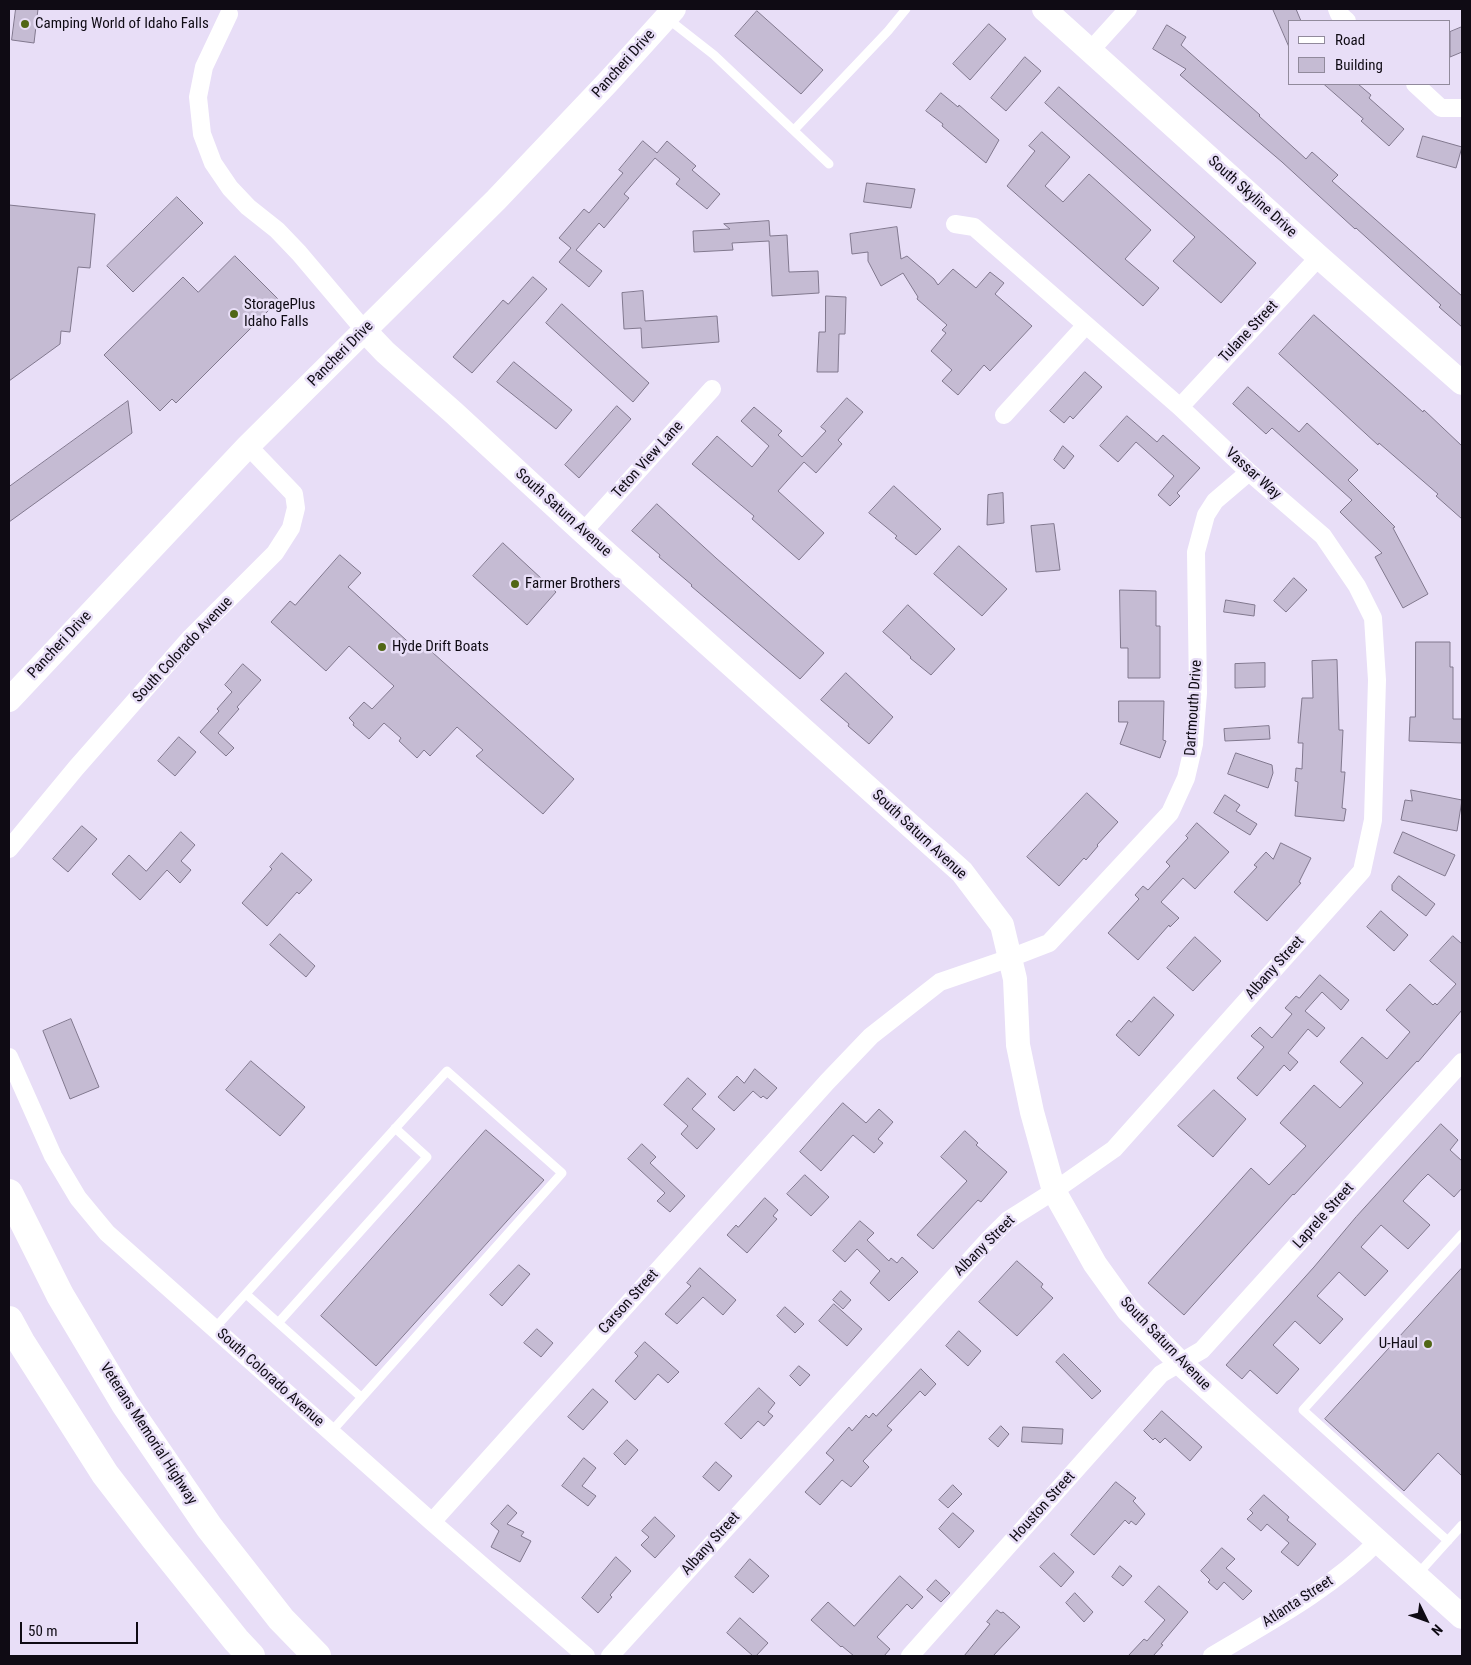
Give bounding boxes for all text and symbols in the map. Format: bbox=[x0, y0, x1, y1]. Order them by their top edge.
place label: Camping World of Idaho Falls bbox=[35, 15, 209, 33]
marker: Camping World of Idaho Falls bbox=[19, 18, 31, 30]
legend bbox=[1288, 20, 1451, 85]
street label: Pancheri Drive bbox=[589, 26, 659, 102]
text: Road bbox=[1335, 31, 1365, 49]
text: Building bbox=[1335, 56, 1383, 74]
street label: South Skyline Drive bbox=[1204, 152, 1300, 242]
place label: StoragePlus Idaho Falls bbox=[244, 296, 315, 331]
street label: Tulane Street bbox=[1216, 297, 1282, 367]
marker: StoragePlus Idaho Falls bbox=[228, 308, 240, 320]
street label: Pancheri Drive bbox=[304, 317, 378, 391]
street label: Teton View Lane bbox=[609, 418, 687, 502]
street label: Vassar Way bbox=[1221, 444, 1285, 504]
street label: South Saturn Avenue bbox=[511, 465, 615, 561]
place label: Farmer Brothers bbox=[525, 575, 620, 593]
marker: Farmer Brothers bbox=[509, 578, 521, 590]
street label: South Colorado Avenue bbox=[129, 593, 237, 707]
street label: Pancheri Drive bbox=[24, 608, 96, 682]
place label: Hyde Drift Boats bbox=[392, 638, 489, 656]
marker: Hyde Drift Boats bbox=[376, 641, 388, 653]
street label: Dartmouth Drive bbox=[1182, 659, 1206, 757]
street label: South Saturn Avenue bbox=[868, 787, 970, 883]
street label: Albany Street bbox=[1242, 933, 1308, 1003]
street label: Laprele Street bbox=[1290, 1179, 1358, 1253]
street label: Albany Street bbox=[951, 1212, 1019, 1280]
street label: Carson Street bbox=[595, 1266, 663, 1338]
street label: South Saturn Avenue bbox=[1116, 1294, 1214, 1394]
street label: South Colorado Avenue bbox=[213, 1325, 327, 1431]
place label: U-Haul bbox=[1379, 1335, 1418, 1353]
marker: U-Haul bbox=[1422, 1338, 1434, 1350]
street label: Veterans Memorial Highway bbox=[95, 1360, 201, 1508]
street label: Houston Street bbox=[1007, 1468, 1079, 1546]
street label: Albany Street bbox=[678, 1509, 744, 1579]
street label: Atlanta Street bbox=[1259, 1572, 1337, 1632]
north arrow bbox=[1401, 1595, 1451, 1645]
scale bar bbox=[22, 1612, 140, 1644]
text: N bbox=[1428, 1621, 1446, 1639]
text: 50 m bbox=[28, 1622, 58, 1640]

